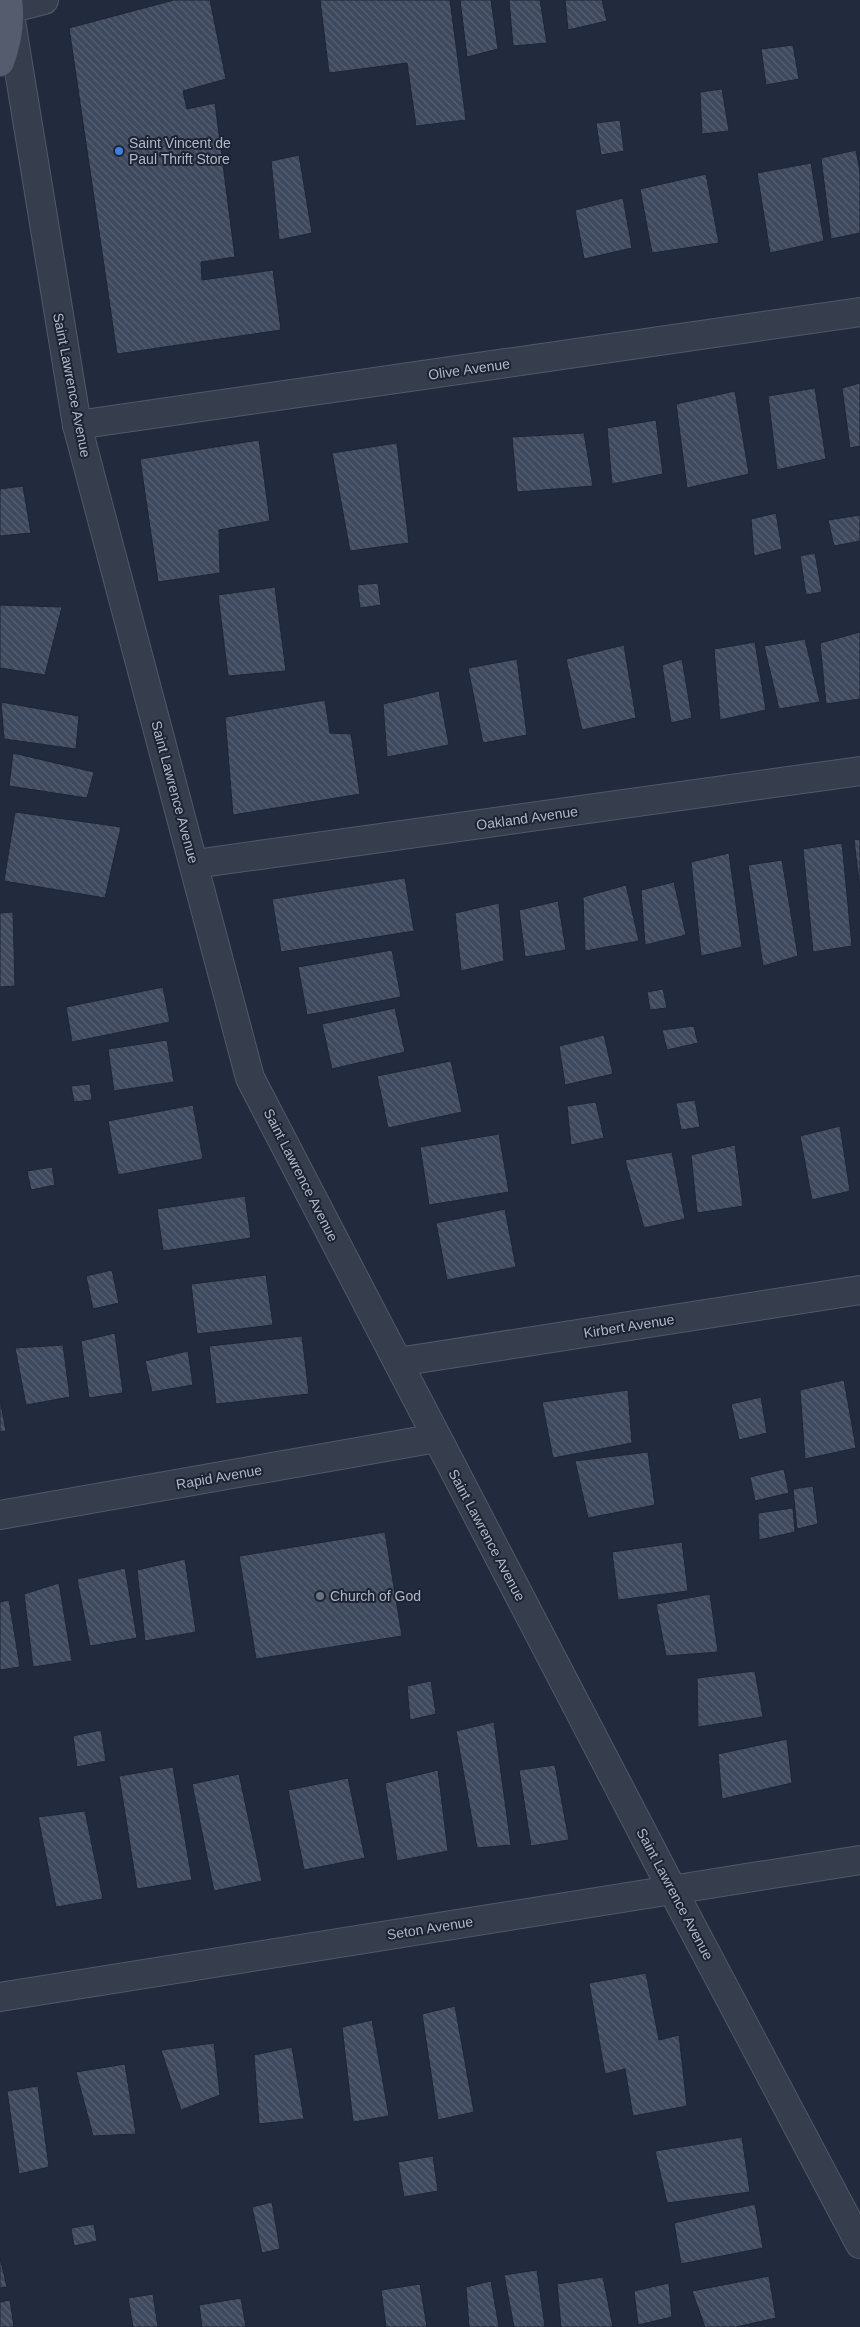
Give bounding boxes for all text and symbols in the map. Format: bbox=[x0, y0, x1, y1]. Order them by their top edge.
place label: Saint Vincent de Paul Thrift Store bbox=[129, 135, 231, 167]
marker: Saint Vincent de Paul Thrift Store bbox=[113, 145, 125, 157]
street label: Saint Lawrence Avenue bbox=[50, 311, 94, 459]
street label: Olive Avenue bbox=[427, 355, 511, 383]
street label: Saint Lawrence Avenue bbox=[148, 719, 202, 865]
street label: Oakland Avenue bbox=[475, 803, 579, 833]
street label: Saint Lawrence Avenue bbox=[261, 1106, 342, 1244]
street label: Kirbert Avenue bbox=[583, 1311, 676, 1341]
street label: Rapid Avenue bbox=[175, 1462, 263, 1492]
street label: Saint Lawrence Avenue bbox=[445, 1466, 529, 1604]
place label: Church of God bbox=[330, 1588, 421, 1604]
marker: Church of God bbox=[314, 1590, 326, 1602]
street label: Saint Lawrence Avenue bbox=[633, 1825, 717, 1963]
street label: Seton Avenue bbox=[386, 1913, 474, 1943]

